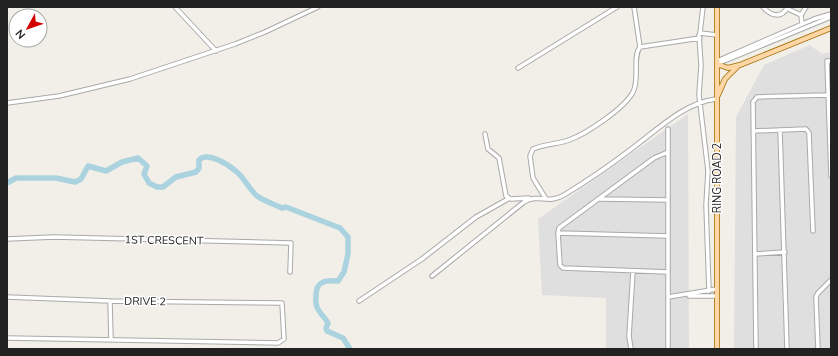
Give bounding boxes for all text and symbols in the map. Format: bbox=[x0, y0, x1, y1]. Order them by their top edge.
north arrow bbox=[8, 8, 48, 48]
text: N bbox=[12, 26, 29, 42]
street label: RING ROAD 2 bbox=[710, 143, 725, 213]
street label: 1ST CRESCENT bbox=[124, 232, 204, 249]
street label: DRIVE 2 bbox=[124, 294, 166, 309]

